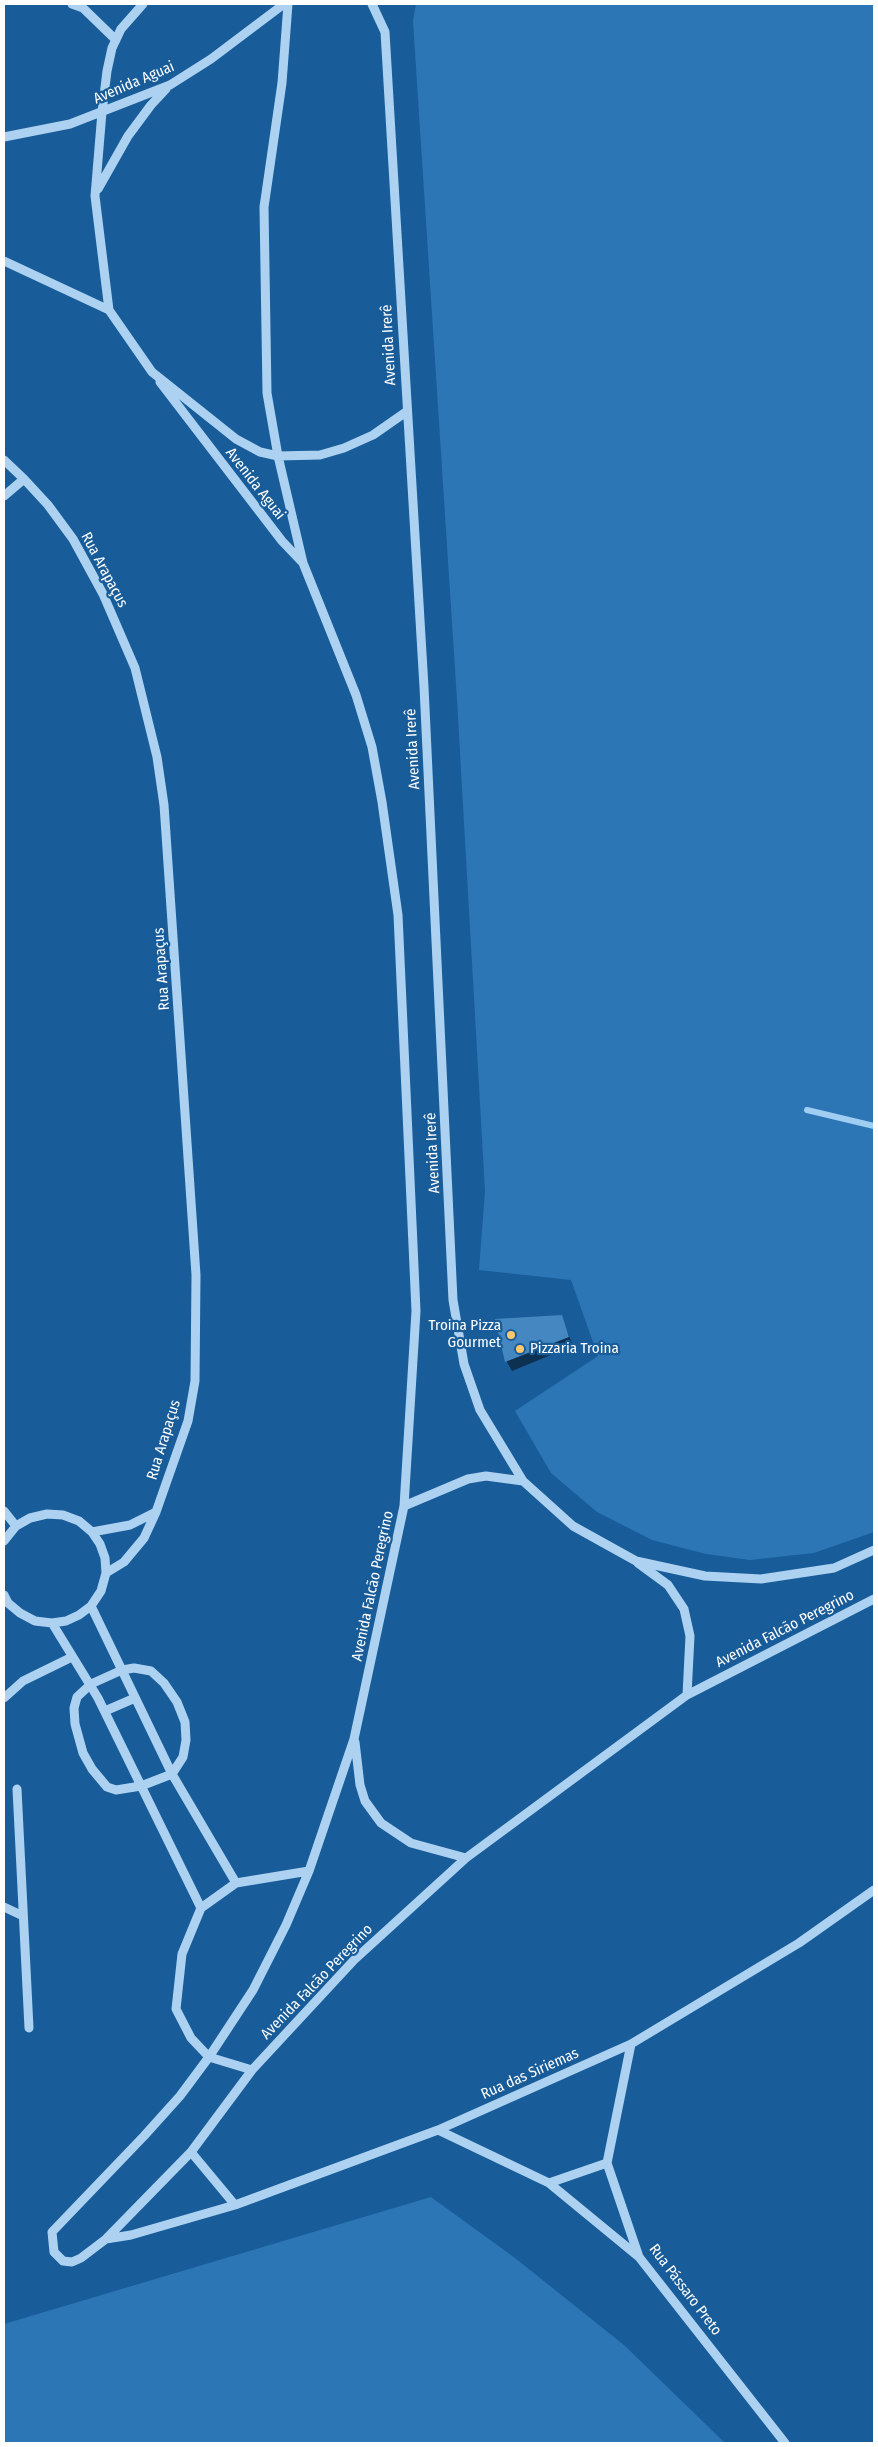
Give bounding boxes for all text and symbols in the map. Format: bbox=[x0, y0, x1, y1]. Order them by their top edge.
street label: Avenida Aguai bbox=[91, 58, 177, 108]
street label: Avenida Irerê bbox=[378, 304, 400, 386]
street label: Avenida Aguai bbox=[221, 444, 289, 524]
street label: Rua Arapaçus bbox=[77, 529, 131, 611]
street label: Avenida Irerê bbox=[402, 708, 424, 790]
street label: Rua Arapaçus bbox=[150, 927, 174, 1011]
street label: Avenida Irerê bbox=[422, 1112, 444, 1194]
place label: Troina Pizza Gourmet bbox=[429, 1317, 501, 1352]
marker: Troina Pizza Gourmet bbox=[505, 1329, 517, 1341]
place label: Pizzaria Troina bbox=[530, 1340, 619, 1358]
marker: Pizzaria Troina bbox=[514, 1343, 526, 1355]
street label: Rua Arapaçus bbox=[143, 1398, 185, 1482]
street label: Avenida Falcão Peregrino bbox=[348, 1509, 398, 1663]
street label: Avenida Falcão Peregrino bbox=[713, 1586, 857, 1672]
street label: Avenida Falcão Peregrino bbox=[257, 1921, 377, 2043]
street label: Rua das Siriemas bbox=[478, 2044, 582, 2104]
street label: Rua Pássaro Preto bbox=[645, 2241, 725, 2339]

